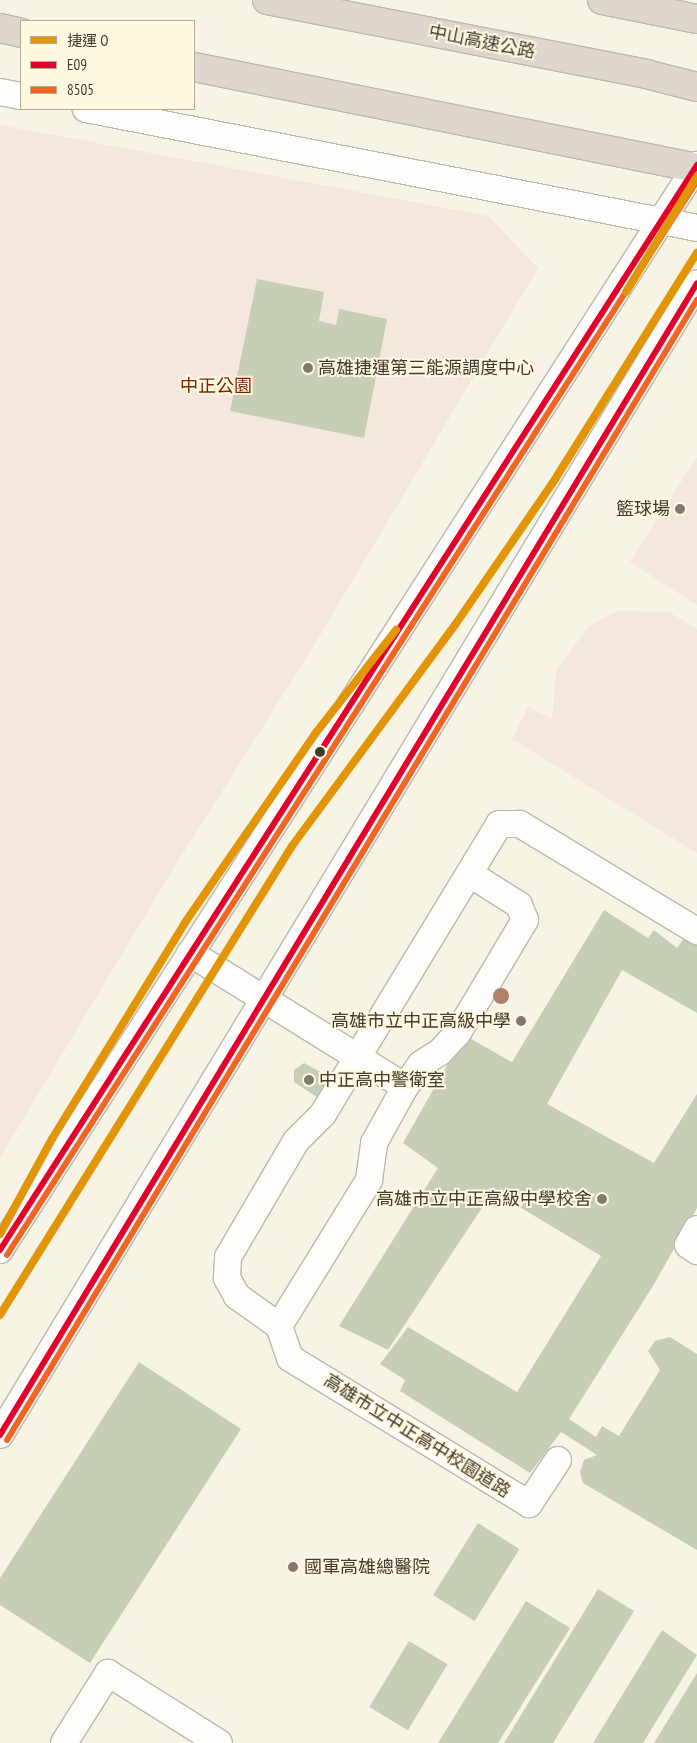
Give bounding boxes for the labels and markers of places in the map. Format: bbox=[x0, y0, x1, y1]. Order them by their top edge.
place label: 高雄捷運第三能源調度中心 bbox=[318, 357, 534, 379]
marker: 高雄捷運第三能源調度中心 bbox=[302, 362, 314, 374]
place label: 籃球場 bbox=[616, 498, 670, 520]
marker: 籃球場 bbox=[674, 503, 686, 515]
unlabelled marker bbox=[315, 747, 325, 757]
place label: 高雄市立中正高級中學 bbox=[331, 1010, 511, 1032]
marker: 高雄市立中正高級中學 bbox=[515, 1015, 527, 1027]
place label: 中正高中警衛室 bbox=[319, 1069, 445, 1091]
marker: 中正高中警衛室 bbox=[303, 1074, 315, 1086]
place label: 高雄市立中正高級中學校舍 bbox=[376, 1188, 592, 1210]
marker: 高雄市立中正高級中學校舍 bbox=[596, 1193, 608, 1205]
place label: 國軍高雄總醫院 bbox=[304, 1556, 430, 1578]
marker: 國軍高雄總醫院 bbox=[286, 1560, 300, 1574]

